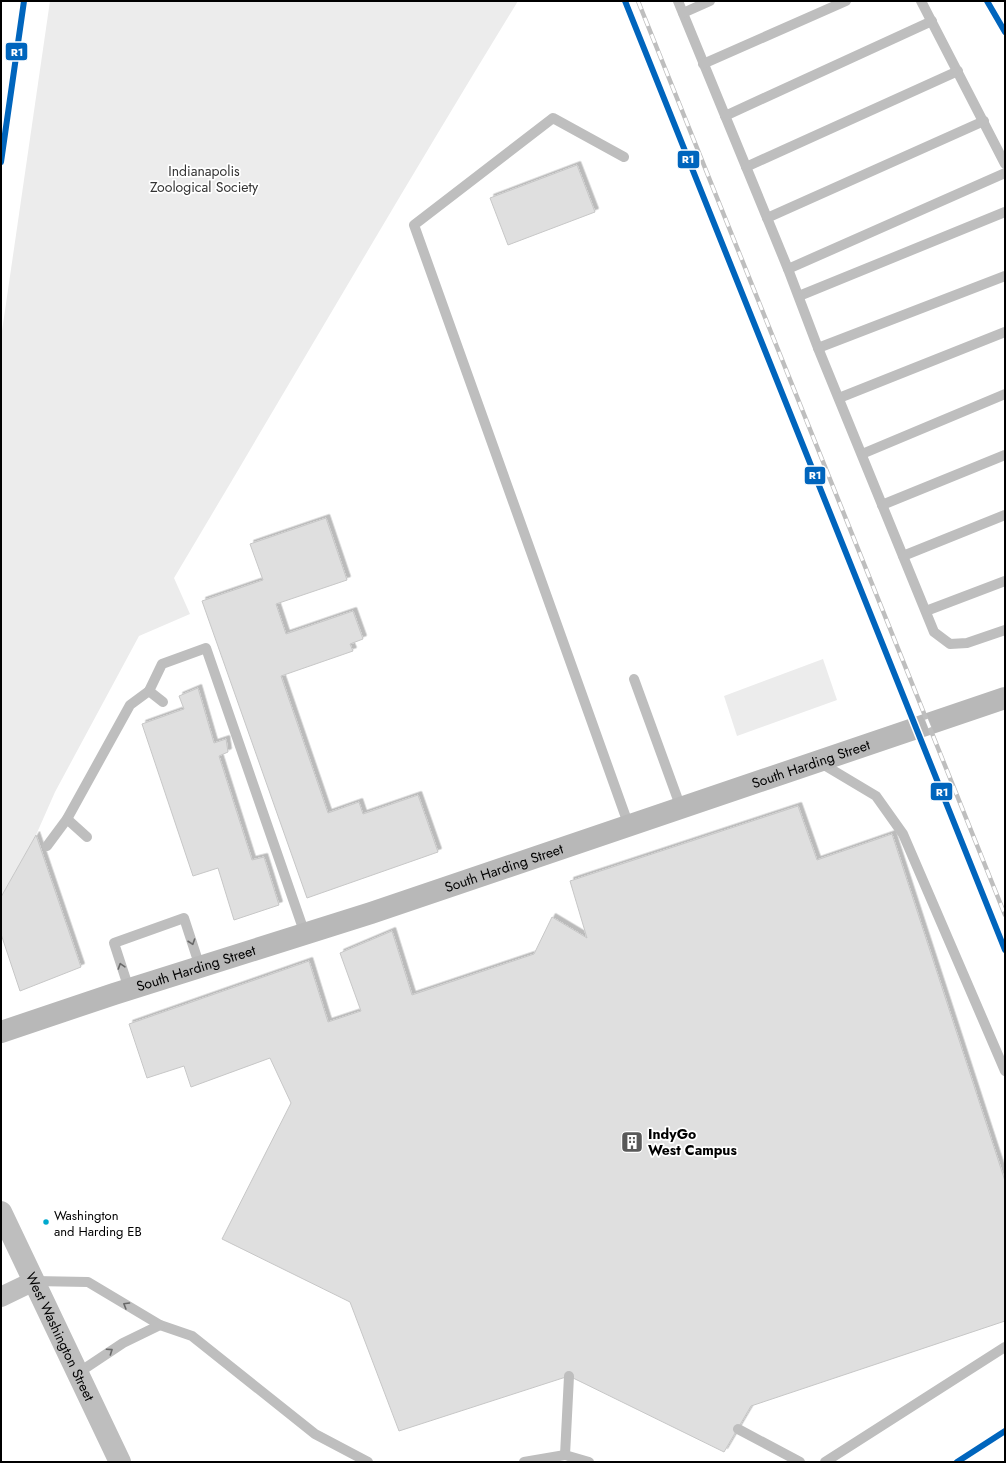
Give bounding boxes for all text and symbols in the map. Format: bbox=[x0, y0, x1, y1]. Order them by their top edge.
line badge: R1 bbox=[5, 42, 28, 61]
text: R1 bbox=[11, 44, 23, 60]
line badge: R1 bbox=[677, 150, 700, 169]
text: R1 bbox=[682, 151, 694, 167]
park label: Indianapolis Zoological Society bbox=[150, 161, 259, 197]
line badge: R1 bbox=[804, 466, 826, 485]
text: R1 bbox=[809, 467, 821, 483]
street label: South Harding Street bbox=[749, 734, 873, 793]
line badge: R1 bbox=[930, 782, 953, 801]
text: R1 bbox=[936, 784, 948, 800]
street label: South Harding Street bbox=[442, 838, 566, 897]
one-way arrow bbox=[187, 939, 195, 946]
street label: South Harding Street bbox=[134, 940, 258, 996]
one-way arrow bbox=[117, 963, 126, 970]
place label: IndyGo West Campus bbox=[648, 1124, 737, 1160]
building icon: IndyGo West Campus bbox=[619, 1129, 645, 1155]
place label: Washington and Harding EB bbox=[54, 1206, 142, 1241]
marker: Washington and Harding EB bbox=[41, 1217, 51, 1227]
street label: West Washington Street bbox=[21, 1269, 100, 1405]
one-way arrow bbox=[123, 1302, 130, 1310]
one-way arrow bbox=[106, 1348, 113, 1356]

